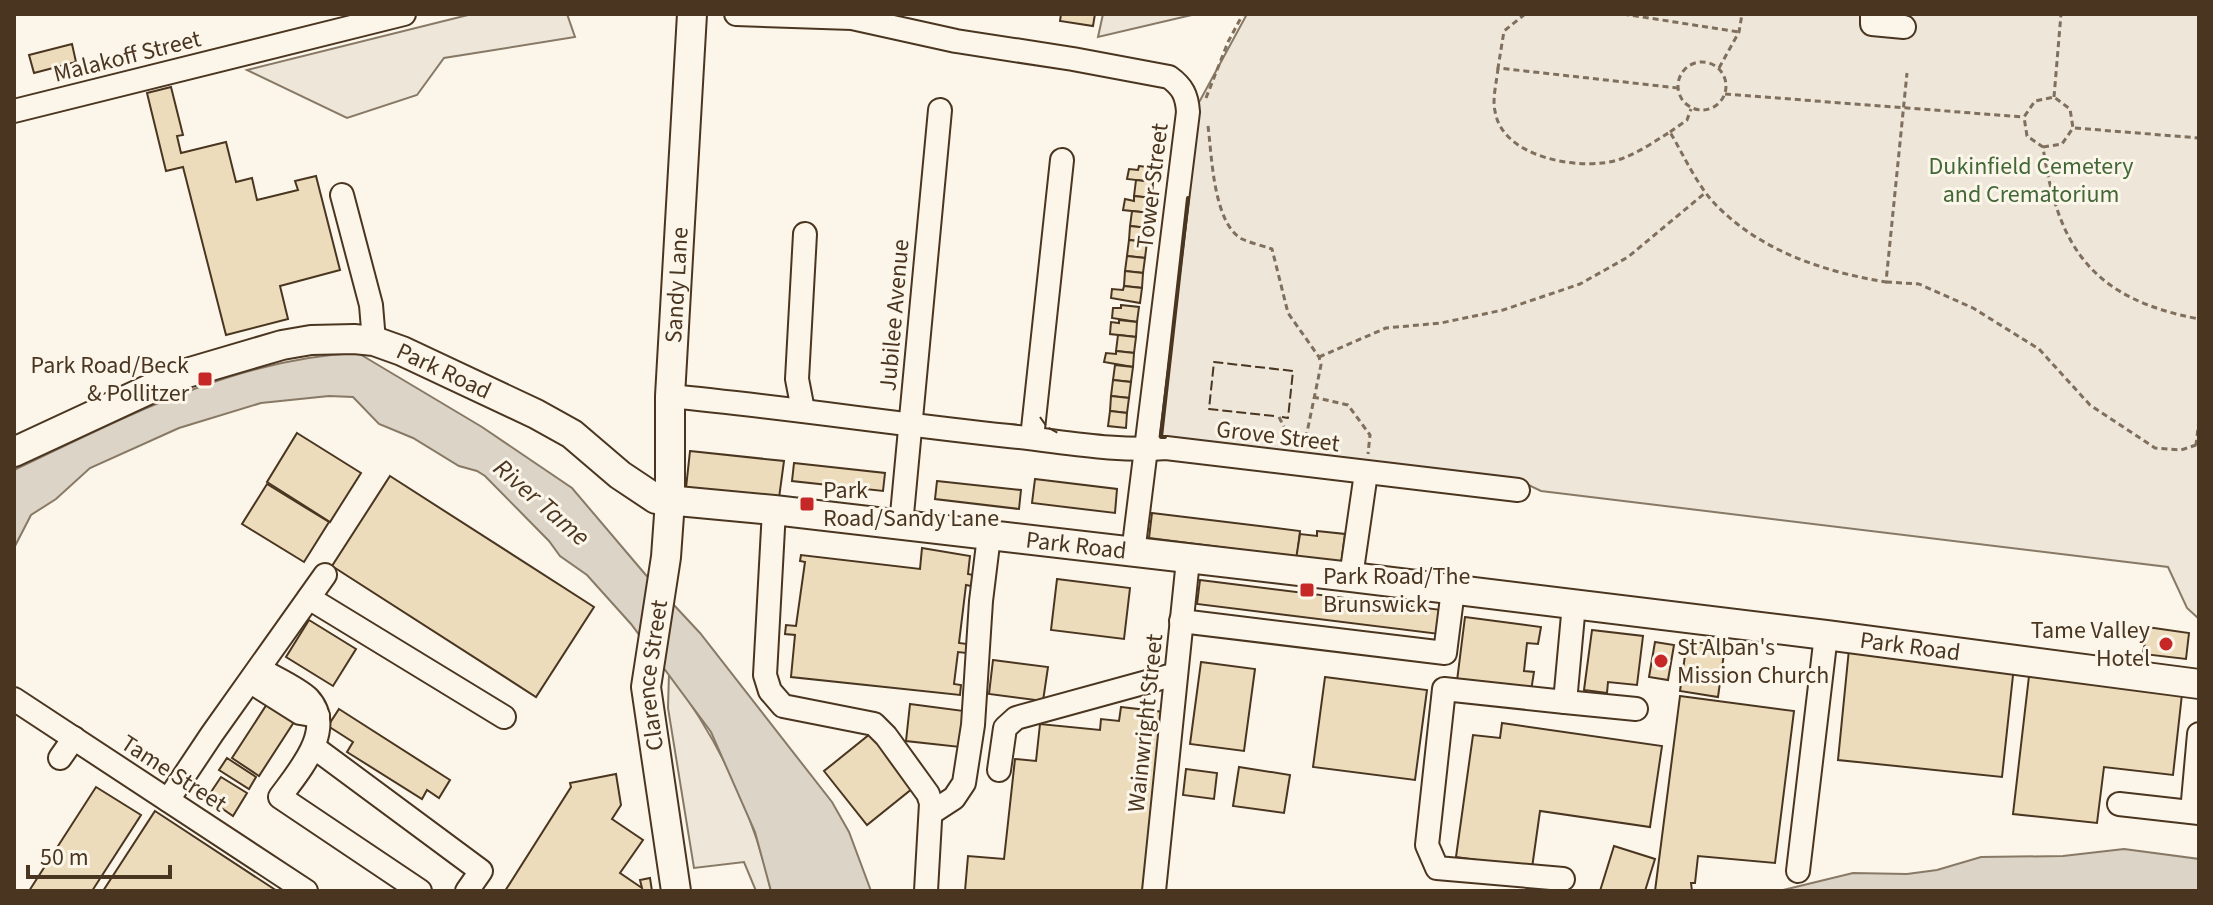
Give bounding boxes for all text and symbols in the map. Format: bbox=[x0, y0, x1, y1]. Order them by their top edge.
street label: Malakoff Street bbox=[50, 21, 205, 92]
street label: Tower Street bbox=[1127, 121, 1178, 251]
park label: Dukinfield Cemetery and Crematorium bbox=[1929, 149, 2133, 212]
street label: Sandy Lane bbox=[656, 226, 698, 344]
street label: Jubilee Avenue bbox=[870, 238, 919, 392]
street label: Park Road bbox=[391, 334, 497, 409]
place label: Park Road/Beck & Pollitzer bbox=[31, 348, 190, 411]
marker: Park Road/Beck & Pollitzer bbox=[196, 370, 214, 388]
street label: Grove Street bbox=[1214, 412, 1342, 461]
water label: River Tame bbox=[485, 450, 598, 555]
place label: Park Road/Sandy Lane bbox=[823, 473, 999, 536]
marker: Park Road/Sandy Lane bbox=[798, 495, 816, 513]
street label: Park Road bbox=[1024, 522, 1128, 569]
place label: Park Road/The Brunswick bbox=[1323, 559, 1470, 622]
marker: Park Road/The Brunswick bbox=[1298, 581, 1316, 599]
street label: Clarence Street bbox=[629, 597, 677, 753]
place label: Tame Valley Hotel bbox=[2031, 613, 2150, 676]
street label: Park Road bbox=[1858, 623, 1963, 670]
place label: St Alban's Mission Church bbox=[1677, 630, 1829, 693]
street label: Wainwright Street bbox=[1119, 632, 1172, 814]
marker: Tame Valley Hotel bbox=[2157, 635, 2175, 653]
marker: St Alban's Mission Church bbox=[1652, 652, 1670, 670]
street label: Tame Street bbox=[114, 726, 234, 821]
scale bar bbox=[28, 829, 170, 879]
text: 50 m bbox=[40, 840, 89, 875]

